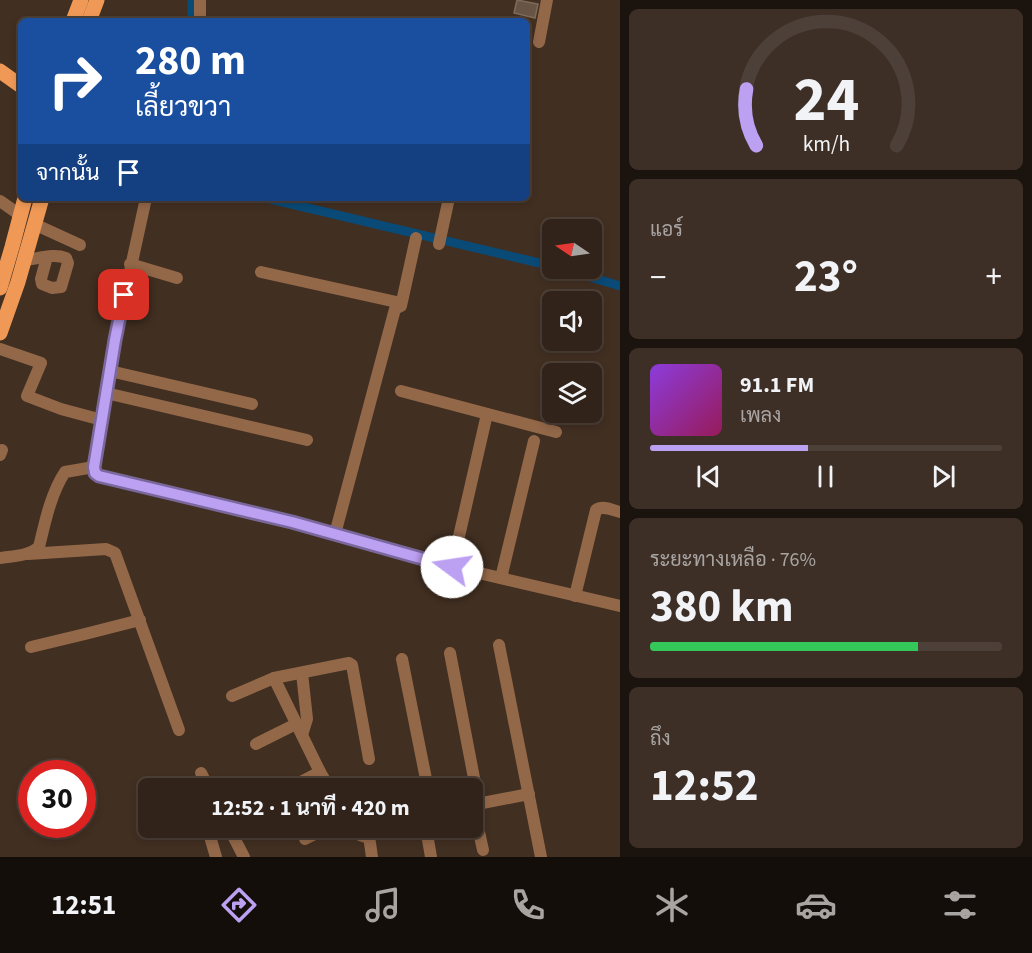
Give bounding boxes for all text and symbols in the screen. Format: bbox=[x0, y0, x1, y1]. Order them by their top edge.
text: 280 m bbox=[135, 31, 246, 91]
icon: right bbox=[36, 42, 114, 120]
text: 24 bbox=[793, 56, 859, 145]
text: เลี้ยวขวา bbox=[135, 88, 231, 127]
text: km/h bbox=[802, 130, 850, 161]
icon: arrive bbox=[112, 156, 145, 189]
text: จากนั้น bbox=[36, 157, 100, 189]
text: แอร์ bbox=[650, 216, 683, 244]
north arrow bbox=[542, 219, 602, 279]
map controls bbox=[542, 219, 602, 423]
text: 23° bbox=[794, 245, 858, 309]
text: − bbox=[650, 254, 666, 301]
text: + bbox=[986, 254, 1002, 301]
pin bbox=[98, 269, 149, 320]
icon: arrive bbox=[107, 278, 140, 311]
button: sound bbox=[542, 291, 602, 351]
button: layers bbox=[542, 363, 602, 423]
text: 91.1 FM bbox=[740, 369, 814, 401]
text: เพลง bbox=[740, 402, 781, 430]
icon: previous bbox=[692, 460, 725, 493]
icon: pause bbox=[809, 460, 842, 493]
icon: next bbox=[927, 460, 960, 493]
position arrow bbox=[420, 535, 484, 599]
text: ระยะทางเหลือ · 76% bbox=[650, 546, 816, 574]
text: 380 km bbox=[650, 575, 794, 639]
text: ถึง bbox=[650, 725, 671, 753]
text: 12:52 bbox=[650, 754, 759, 818]
speed limit sign: 30 bbox=[18, 760, 96, 838]
text: 12:52 · 1 นาที · 420 m bbox=[211, 792, 410, 824]
icon: directions bbox=[218, 884, 260, 926]
icon: music bbox=[362, 884, 404, 926]
icon: phone bbox=[507, 884, 549, 926]
icon: climate bbox=[651, 884, 693, 926]
icon: car bbox=[795, 884, 837, 926]
icon: filters bbox=[939, 884, 981, 926]
text: 12:51 bbox=[51, 886, 116, 925]

